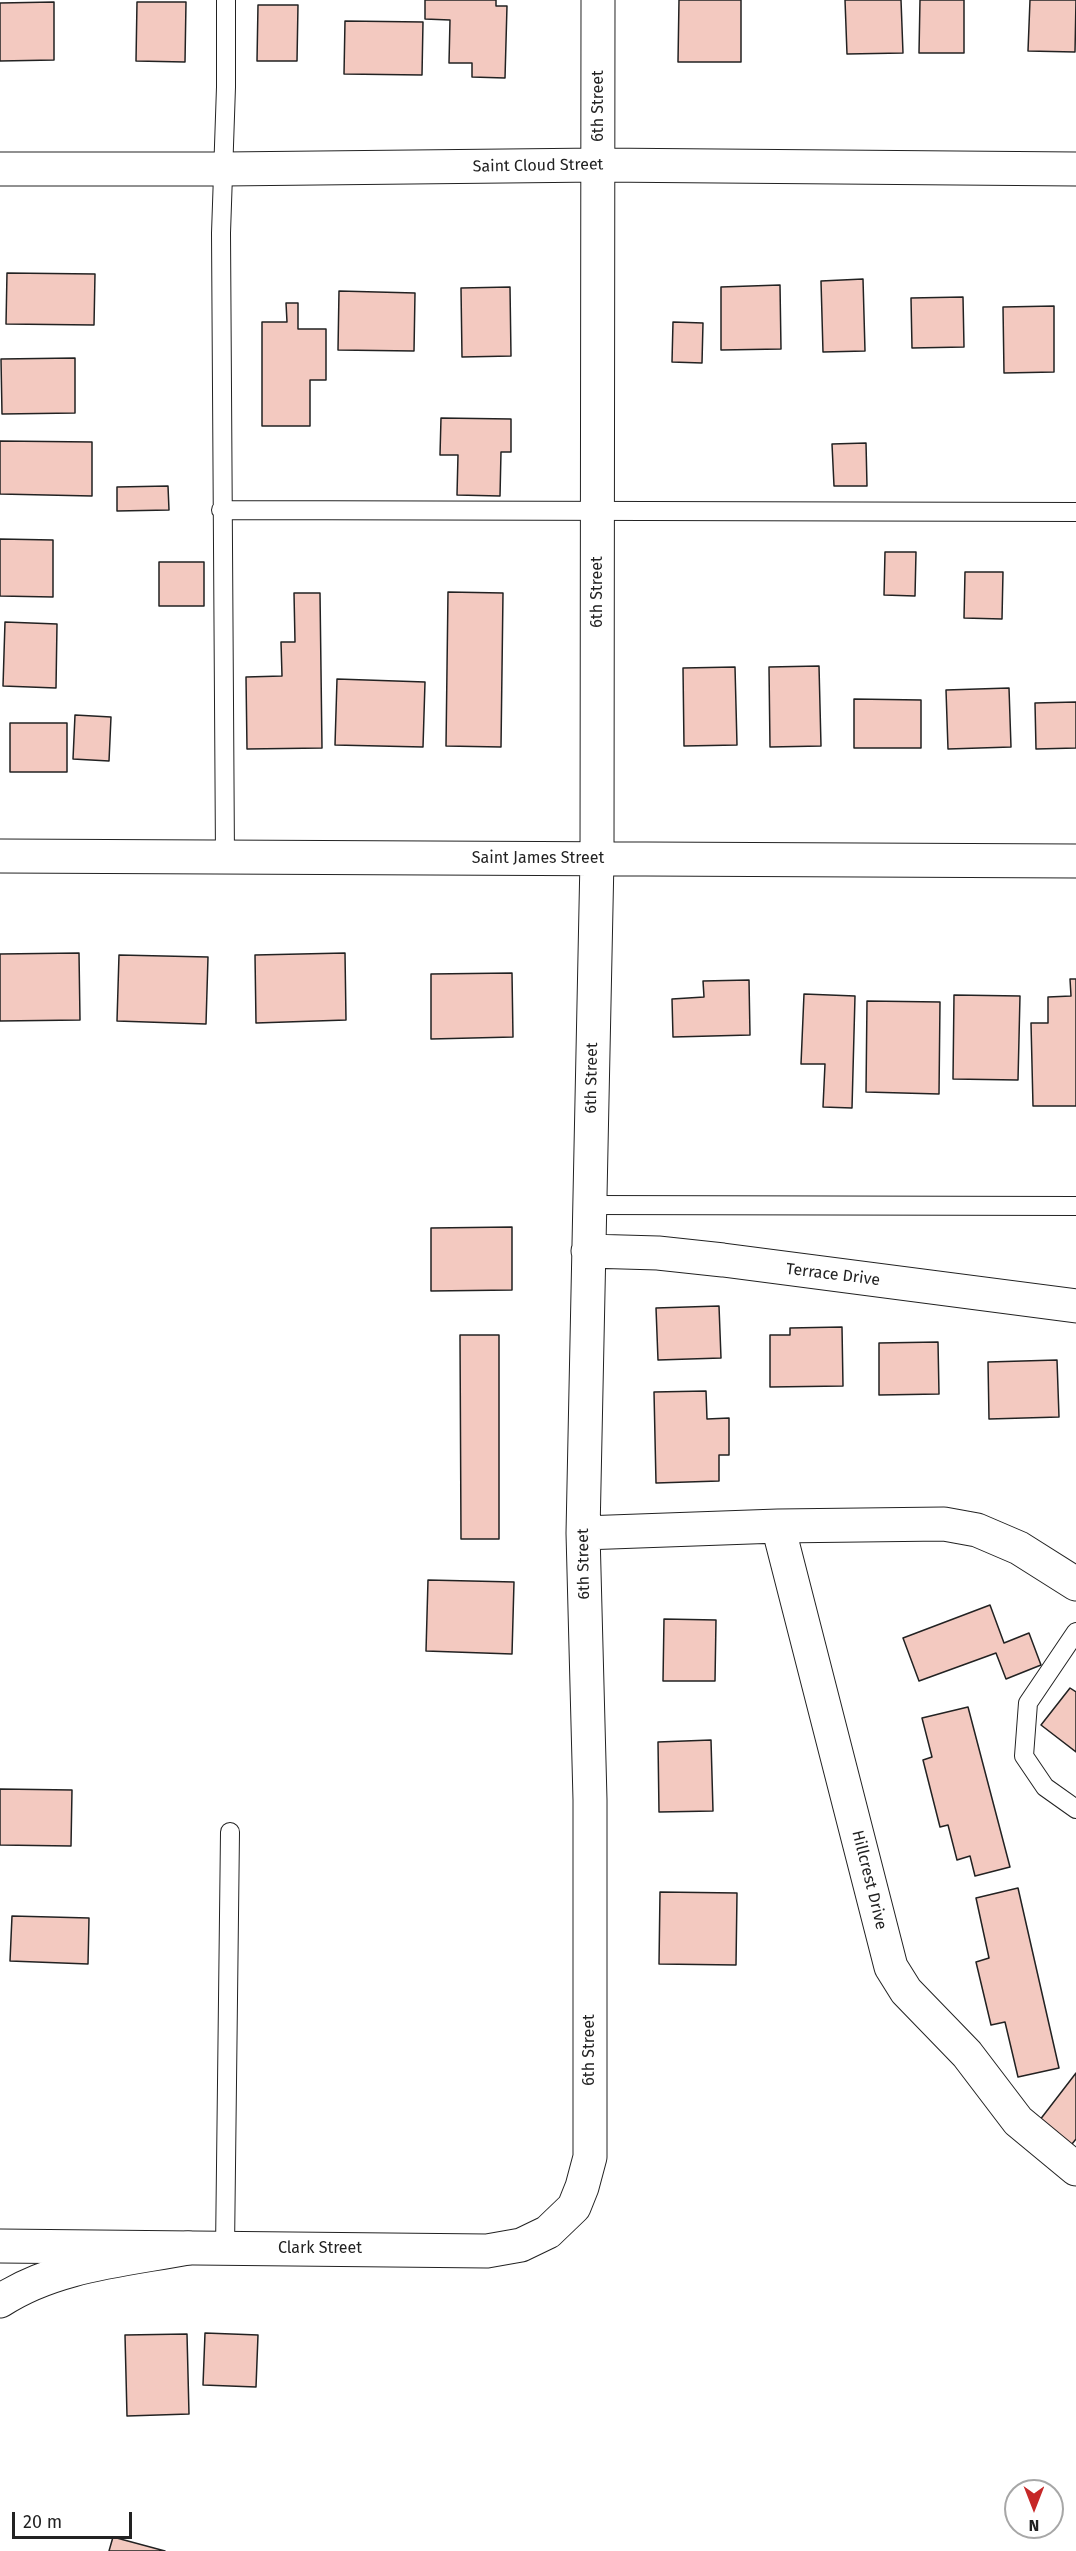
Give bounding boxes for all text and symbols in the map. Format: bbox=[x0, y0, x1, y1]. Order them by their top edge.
street label: 6th Street bbox=[589, 70, 609, 142]
street label: Saint Cloud Street bbox=[473, 155, 603, 177]
street label: 6th Street bbox=[588, 556, 608, 628]
street label: Saint James Street bbox=[472, 849, 604, 869]
street label: 6th Street bbox=[582, 1042, 602, 1114]
street label: Terrace Drive bbox=[785, 1260, 881, 1290]
street label: 6th Street bbox=[574, 1528, 594, 1600]
street label: Hillcrest Drive bbox=[847, 1828, 891, 1932]
street label: 6th Street bbox=[580, 2014, 600, 2086]
street label: Clark Street bbox=[278, 2239, 362, 2259]
north arrow bbox=[1004, 2479, 1064, 2539]
scale bar bbox=[15, 2500, 135, 2538]
text: 20 m bbox=[23, 2511, 62, 2533]
text: N bbox=[1029, 2516, 1039, 2535]

